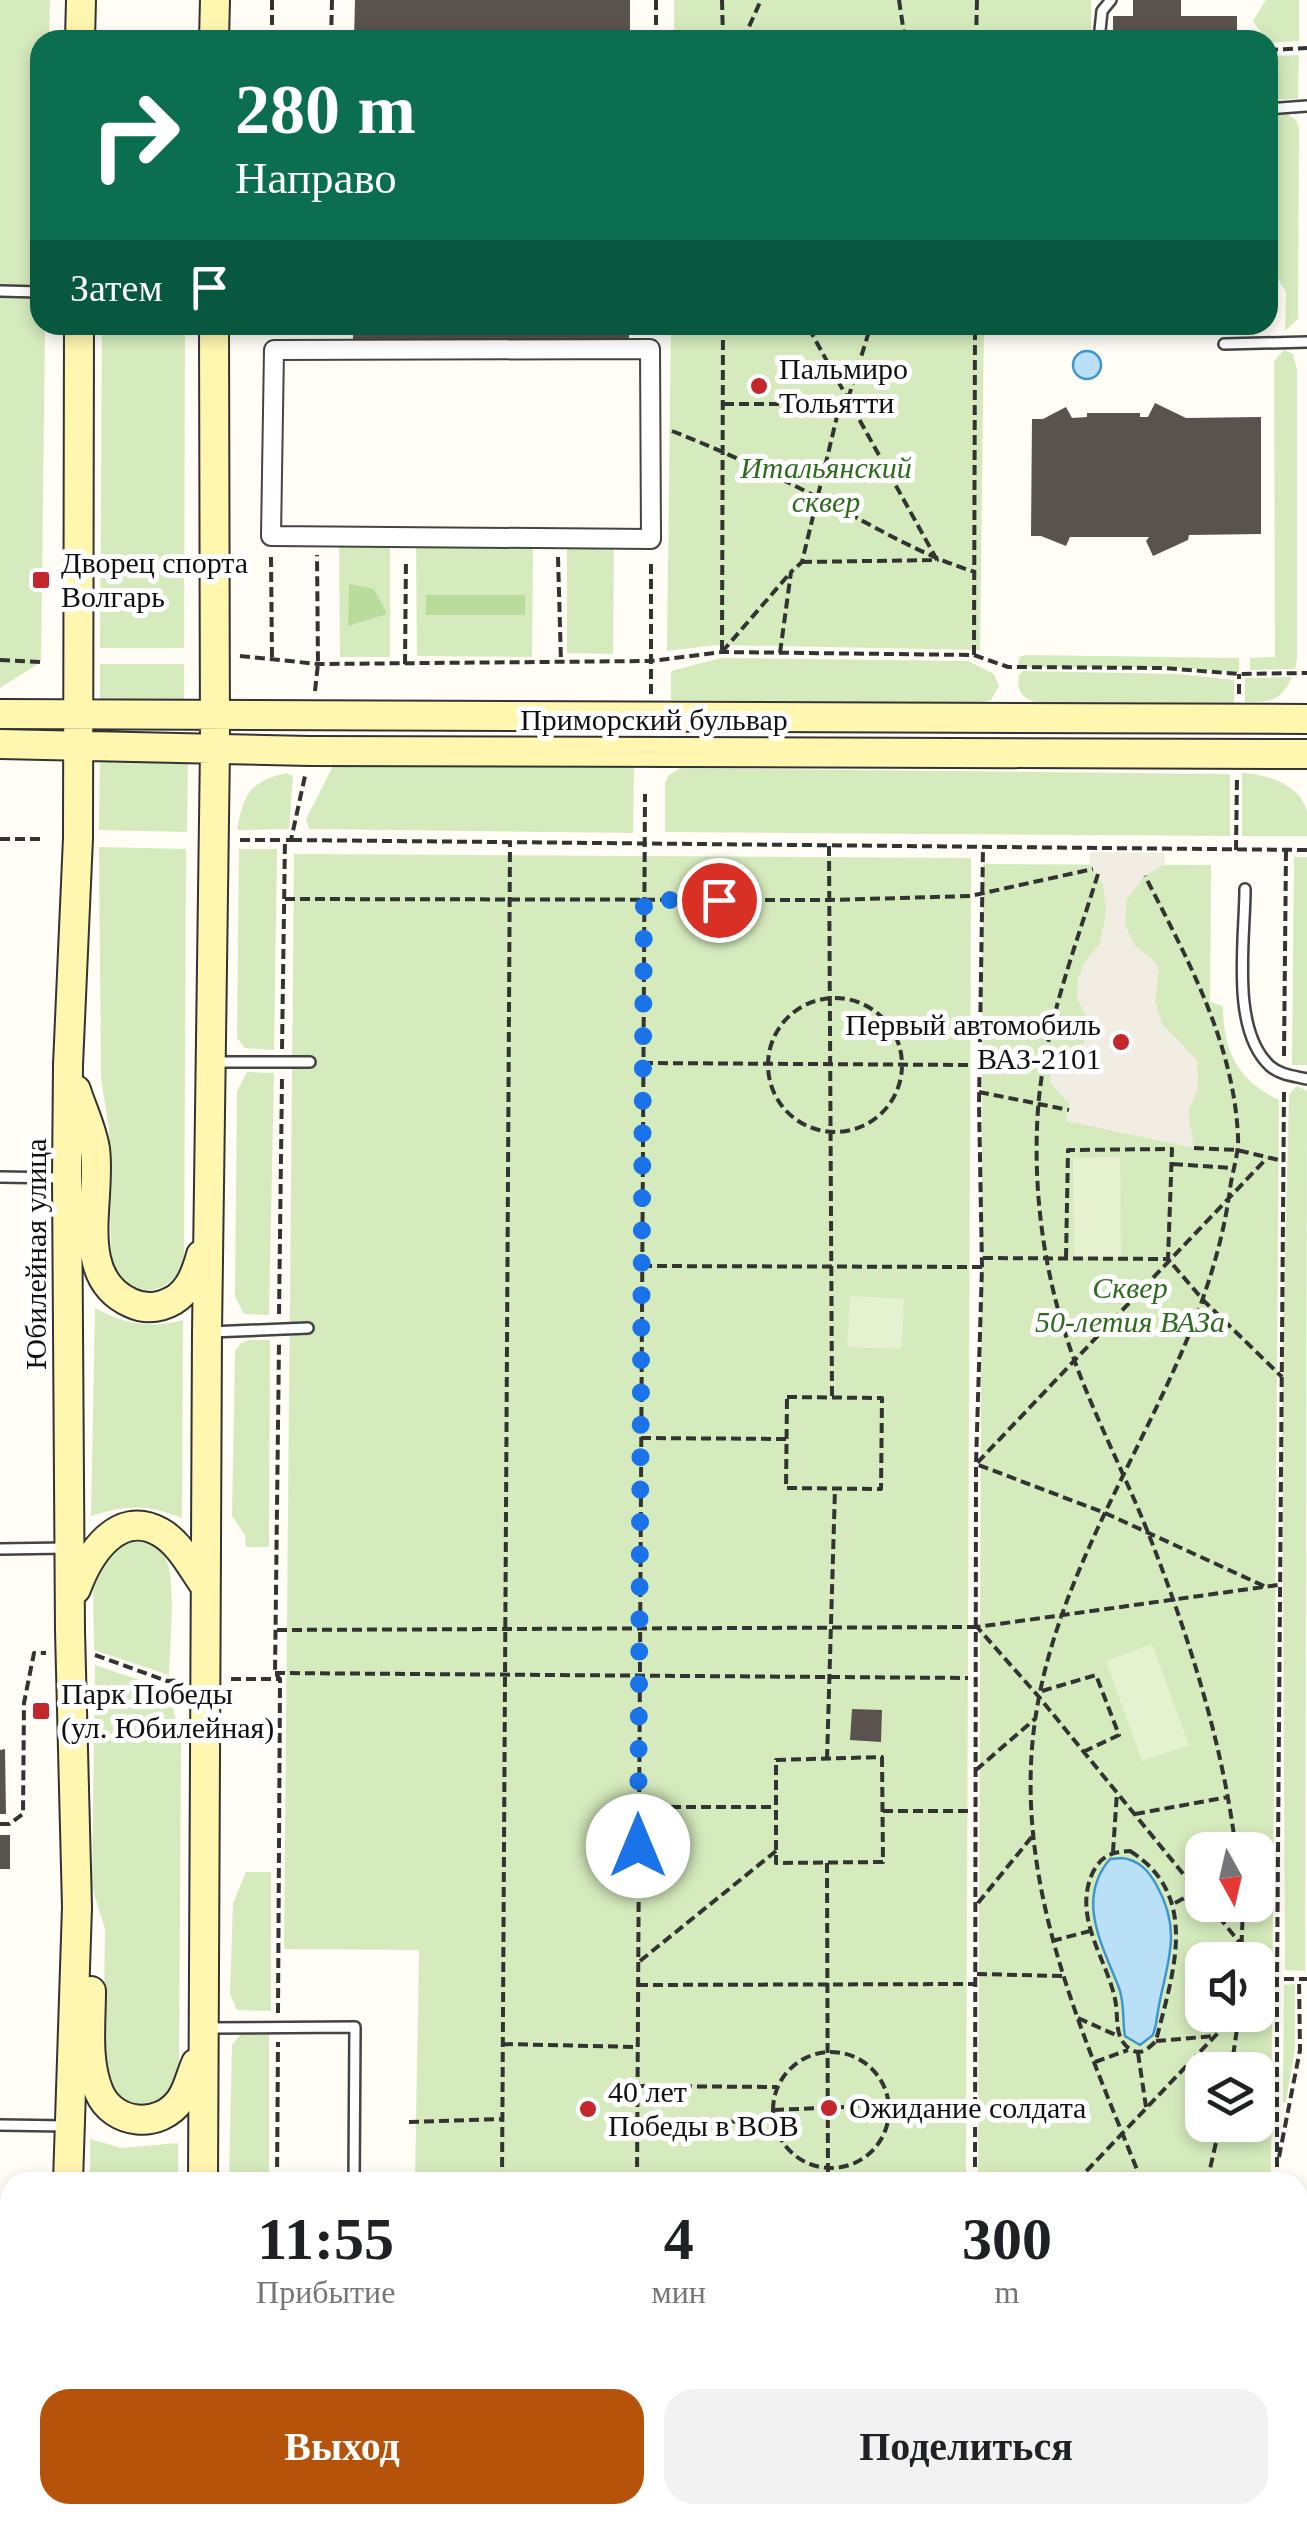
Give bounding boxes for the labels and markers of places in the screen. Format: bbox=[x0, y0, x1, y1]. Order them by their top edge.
place label: Пальмиро Тольятти bbox=[779, 352, 908, 419]
marker: Пальмиро Тольятти bbox=[748, 375, 770, 397]
place label: Дворец спорта Волгарь bbox=[61, 546, 248, 613]
marker: Дворец спорта Волгарь bbox=[30, 569, 52, 591]
pin bbox=[677, 858, 762, 943]
place label: Первый автомобиль ВАЗ-2101 bbox=[845, 1008, 1101, 1075]
marker: Первый автомобиль ВАЗ-2101 bbox=[1110, 1031, 1132, 1053]
place label: Парк Победы (ул. Юбилейная) bbox=[61, 1677, 274, 1745]
marker: Парк Победы (ул. Юбилейная) bbox=[30, 1700, 52, 1722]
place label: 40 лет Победы в ВОВ bbox=[608, 2075, 799, 2142]
place label: Ожидание солдата bbox=[849, 2091, 1086, 2124]
marker: Ожидание солдата bbox=[818, 2097, 840, 2119]
marker: 40 лет Победы в ВОВ bbox=[577, 2098, 599, 2120]

